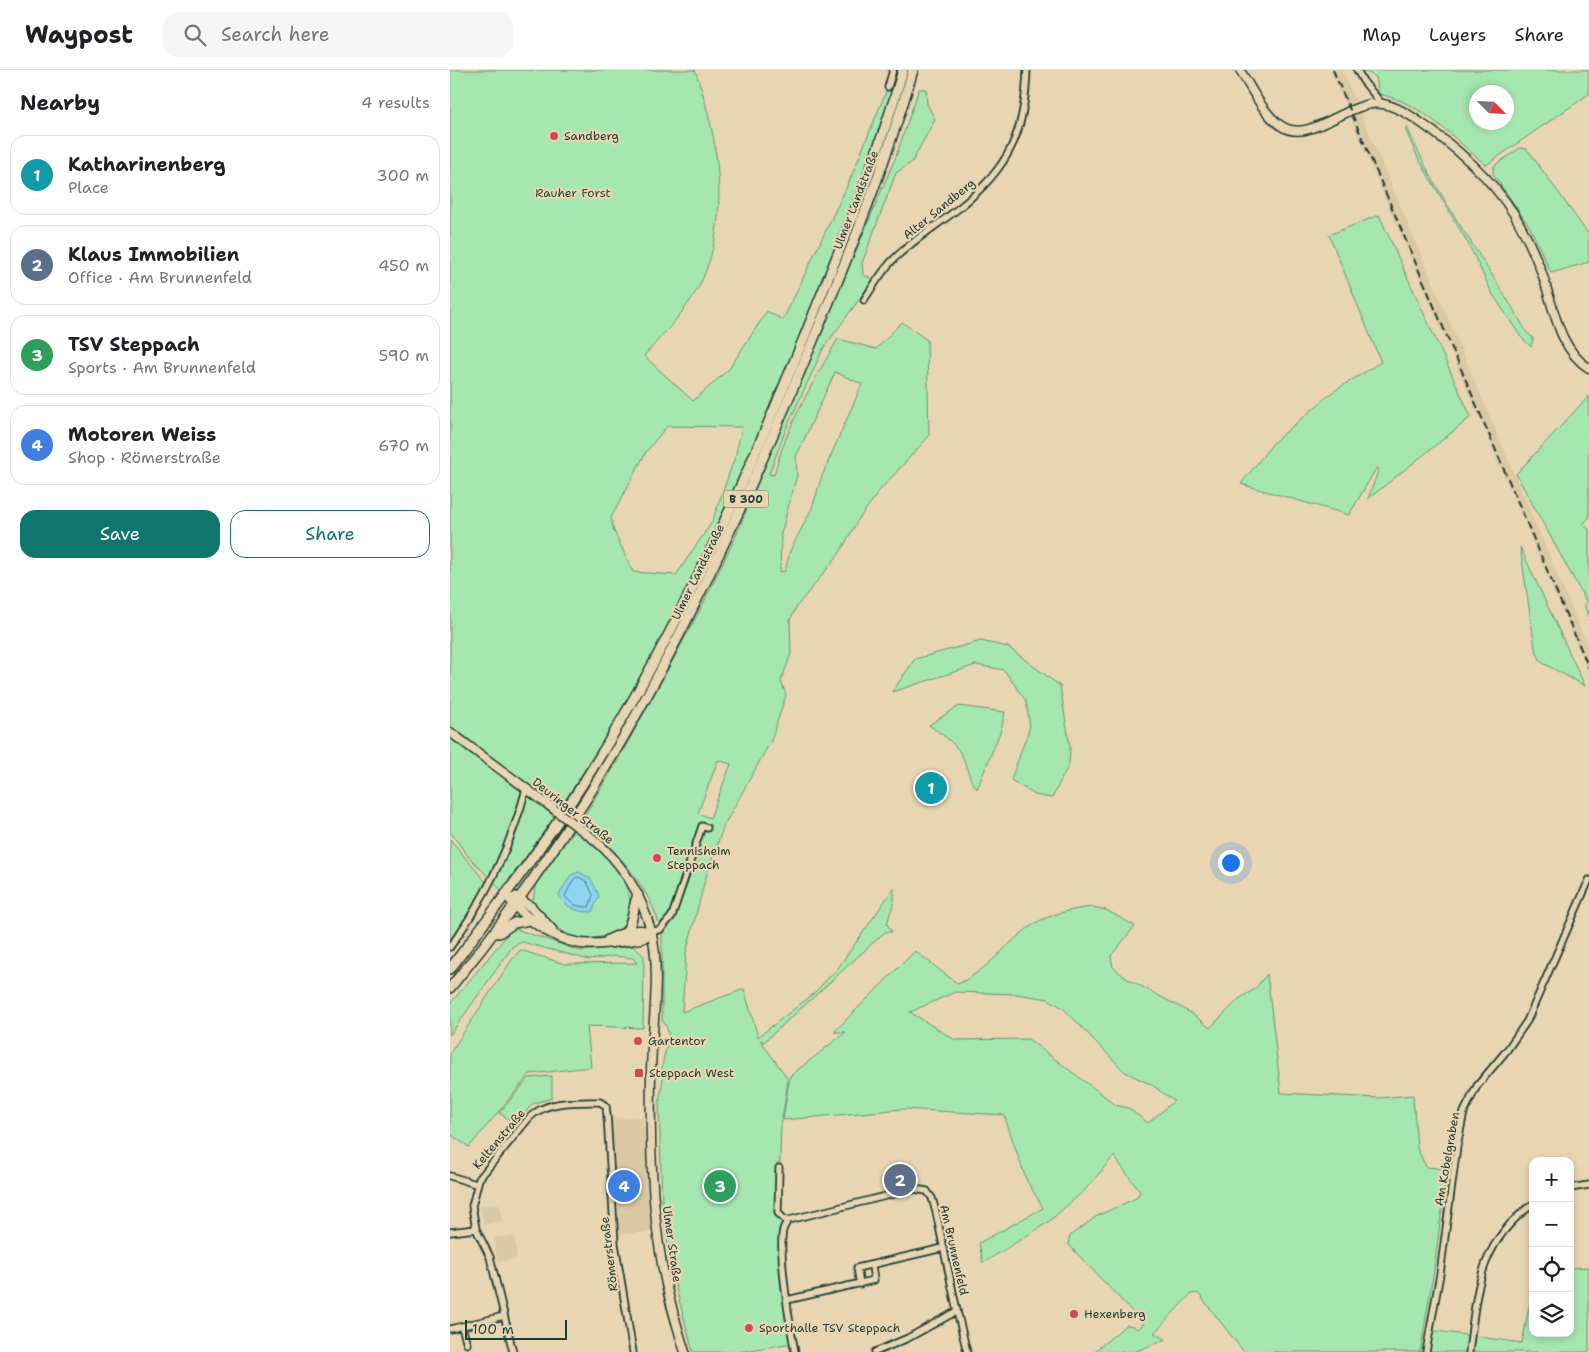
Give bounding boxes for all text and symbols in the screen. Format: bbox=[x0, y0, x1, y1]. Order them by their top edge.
search box bbox=[163, 12, 513, 57]
text: Waypost bbox=[25, 19, 133, 51]
icon: search bbox=[181, 21, 209, 49]
text: Search here bbox=[221, 22, 329, 47]
text: Map bbox=[1363, 23, 1401, 47]
text: Layers bbox=[1429, 23, 1486, 47]
text: Share bbox=[1514, 23, 1564, 47]
north arrow bbox=[1469, 85, 1514, 130]
text: Nearby bbox=[20, 89, 100, 117]
text: 4 results bbox=[361, 92, 430, 113]
place label: Sandberg bbox=[564, 128, 619, 144]
marker: Sandberg bbox=[548, 130, 560, 142]
street label: Ulmer Landstraße bbox=[830, 148, 882, 252]
text: Katharinenberg bbox=[68, 152, 226, 177]
text: 1 bbox=[33, 165, 41, 186]
text: 300 m bbox=[377, 165, 429, 186]
street label: Alter Sandberg bbox=[900, 175, 978, 243]
text: Place bbox=[68, 177, 109, 198]
park label: Rauher Forst bbox=[535, 185, 611, 201]
text: Klaus Immobilien bbox=[68, 242, 240, 267]
text: 2 bbox=[31, 255, 43, 276]
text: 450 m bbox=[378, 255, 429, 276]
text: Office · Am Brunnenfeld bbox=[68, 267, 252, 288]
text: TSV Steppach bbox=[68, 332, 200, 357]
text: 3 bbox=[31, 345, 43, 366]
text: 590 m bbox=[379, 345, 429, 366]
text: Sports · Am Brunnenfeld bbox=[68, 357, 256, 378]
text: Motoren Weiss bbox=[68, 422, 216, 447]
text: 4 bbox=[31, 435, 43, 456]
text: 670 m bbox=[378, 435, 429, 456]
text: Shop · Römerstraße bbox=[68, 447, 221, 468]
road number: B 300 bbox=[724, 490, 768, 508]
button: Save bbox=[20, 510, 220, 558]
button: Share bbox=[230, 510, 430, 558]
street label: Ulmer Landstraße bbox=[668, 521, 728, 623]
pin: 1 bbox=[915, 769, 947, 807]
street label: Deuringer Straße bbox=[529, 774, 617, 848]
place label: Tennisheim Steppach bbox=[667, 843, 731, 873]
your location bbox=[1218, 850, 1244, 876]
marker: Tennisheim Steppach bbox=[651, 852, 663, 864]
place label: Gartentor bbox=[648, 1033, 706, 1049]
marker: Gartentor bbox=[632, 1035, 644, 1047]
place label: Steppach West bbox=[649, 1065, 734, 1081]
marker: Steppach West bbox=[633, 1067, 645, 1079]
street label: Keltenstraße bbox=[469, 1105, 529, 1173]
street label: Am Kobelgraben bbox=[1431, 1111, 1463, 1207]
map controls bbox=[1529, 1157, 1574, 1337]
button: + bbox=[1529, 1157, 1574, 1202]
pin: 2 bbox=[884, 1161, 916, 1199]
pin: 4 bbox=[608, 1167, 640, 1205]
pin: 3 bbox=[704, 1167, 736, 1205]
button: − bbox=[1529, 1202, 1574, 1247]
street label: Am Brunnenfeld bbox=[936, 1203, 972, 1297]
street label: Ulmer Straße bbox=[659, 1205, 685, 1283]
street label: Römerstraße bbox=[596, 1216, 622, 1292]
button: locate bbox=[1529, 1247, 1574, 1292]
button: layers bbox=[1529, 1292, 1574, 1337]
place label: Hexenberg bbox=[1084, 1306, 1146, 1322]
marker: Hexenberg bbox=[1068, 1308, 1080, 1320]
scale bar bbox=[465, 1317, 568, 1340]
text: 100 m bbox=[472, 1320, 514, 1338]
place label: Sporthalle TSV Steppach bbox=[759, 1320, 900, 1336]
marker: Sporthalle TSV Steppach bbox=[743, 1322, 755, 1334]

